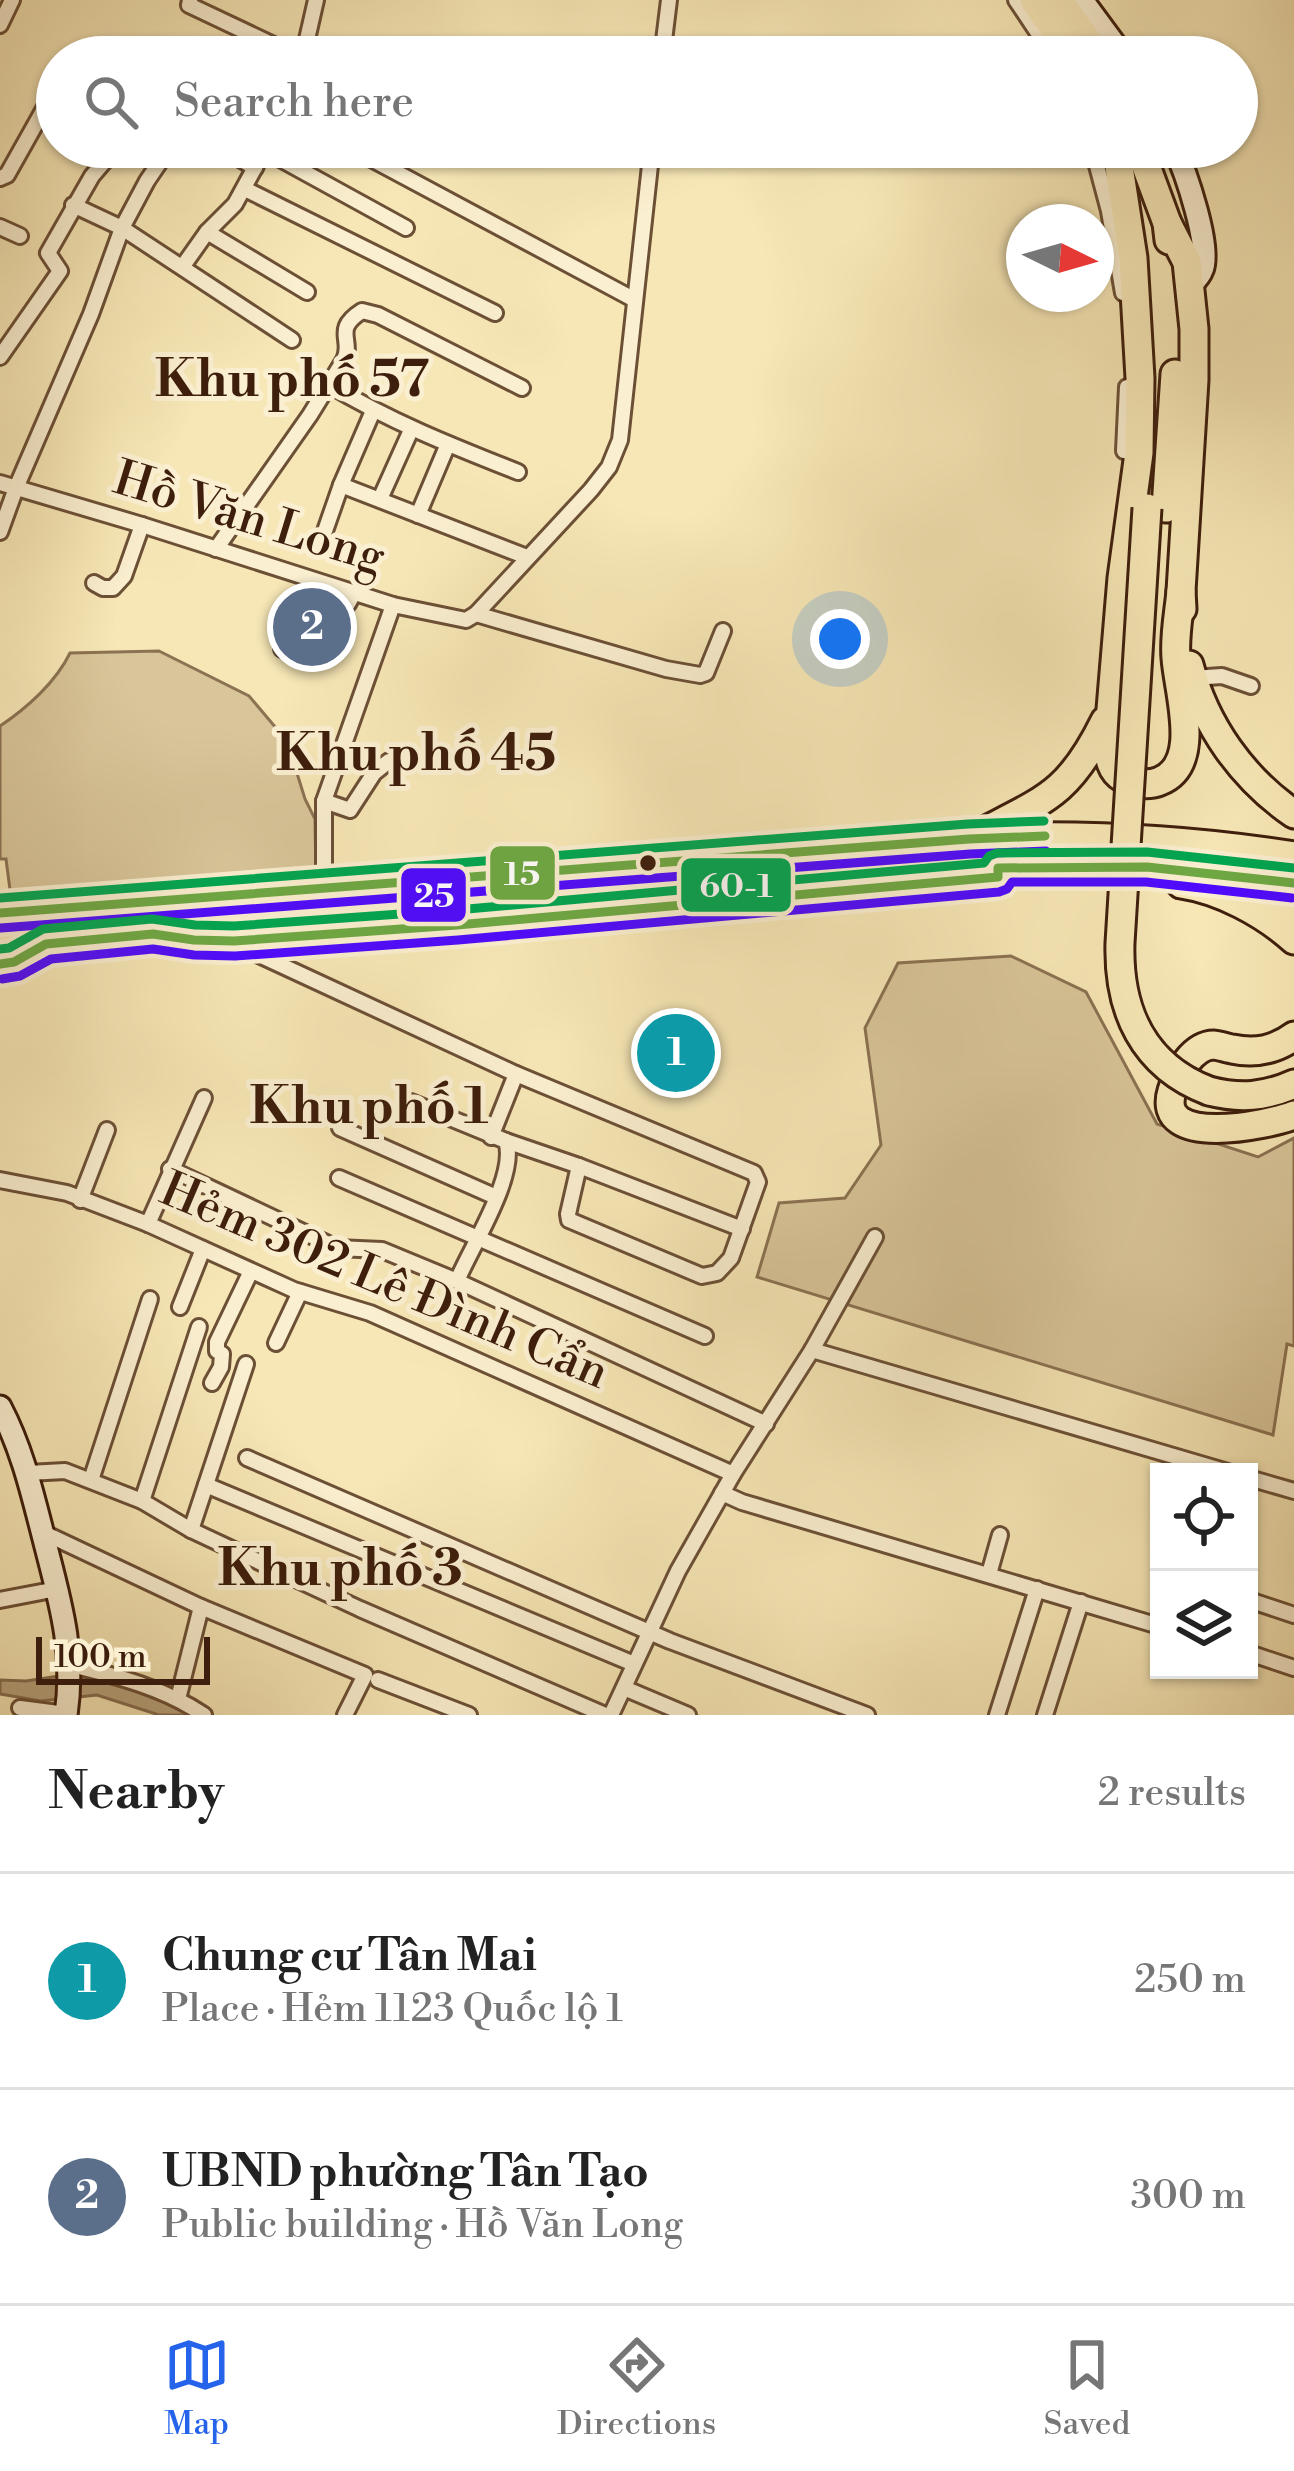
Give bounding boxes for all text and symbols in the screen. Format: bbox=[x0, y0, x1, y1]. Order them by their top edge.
search box bbox=[36, 36, 1258, 168]
icon: search bbox=[78, 69, 144, 135]
text: Search here bbox=[174, 74, 414, 131]
north arrow bbox=[1006, 204, 1114, 312]
district label: Khu phố 57 bbox=[155, 349, 429, 413]
street label: Hồ Văn Long bbox=[106, 449, 392, 589]
pin: 2 bbox=[273, 582, 351, 672]
your location bbox=[810, 609, 870, 669]
district label: Khu phố 45 bbox=[276, 723, 556, 787]
line badge: 15 bbox=[488, 844, 557, 902]
unlabelled marker bbox=[637, 852, 659, 874]
text: 15 bbox=[504, 855, 540, 896]
line badge: 60-1 bbox=[679, 856, 793, 914]
line badge: 25 bbox=[399, 866, 468, 924]
text: 60-1 bbox=[699, 867, 773, 908]
text: 25 bbox=[413, 877, 455, 918]
pin: 1 bbox=[637, 1008, 715, 1098]
district label: Khu phố 1 bbox=[250, 1076, 489, 1140]
street label: Hẻm 302 Lê Đình Cẩn bbox=[151, 1160, 617, 1404]
map controls bbox=[1150, 1463, 1258, 1679]
button: locate bbox=[1150, 1463, 1258, 1571]
district label: Khu phố 3 bbox=[217, 1538, 463, 1602]
button: layers bbox=[1150, 1571, 1258, 1679]
scale bar bbox=[36, 1631, 210, 1684]
text: 100 m bbox=[54, 1637, 147, 1678]
text: Nearby bbox=[48, 1761, 224, 1825]
text: 2 results bbox=[1098, 1769, 1246, 1818]
text: Chung cư Tân Mai bbox=[162, 1928, 537, 1985]
text: 1 bbox=[78, 1956, 96, 2005]
text: 250 m bbox=[1134, 1956, 1246, 2005]
text: Place · Hẻm 1123 Quốc lộ 1 bbox=[162, 1985, 623, 2034]
text: UBND phường Tân Tạo bbox=[162, 2144, 649, 2201]
text: 2 bbox=[75, 2172, 99, 2221]
text: 300 m bbox=[1131, 2172, 1246, 2221]
text: Public building · Hồ Văn Long bbox=[162, 2201, 683, 2250]
tab: Map bbox=[164, 2332, 230, 2445]
tab: Directions bbox=[557, 2332, 716, 2445]
tab: Saved bbox=[1044, 2332, 1130, 2445]

